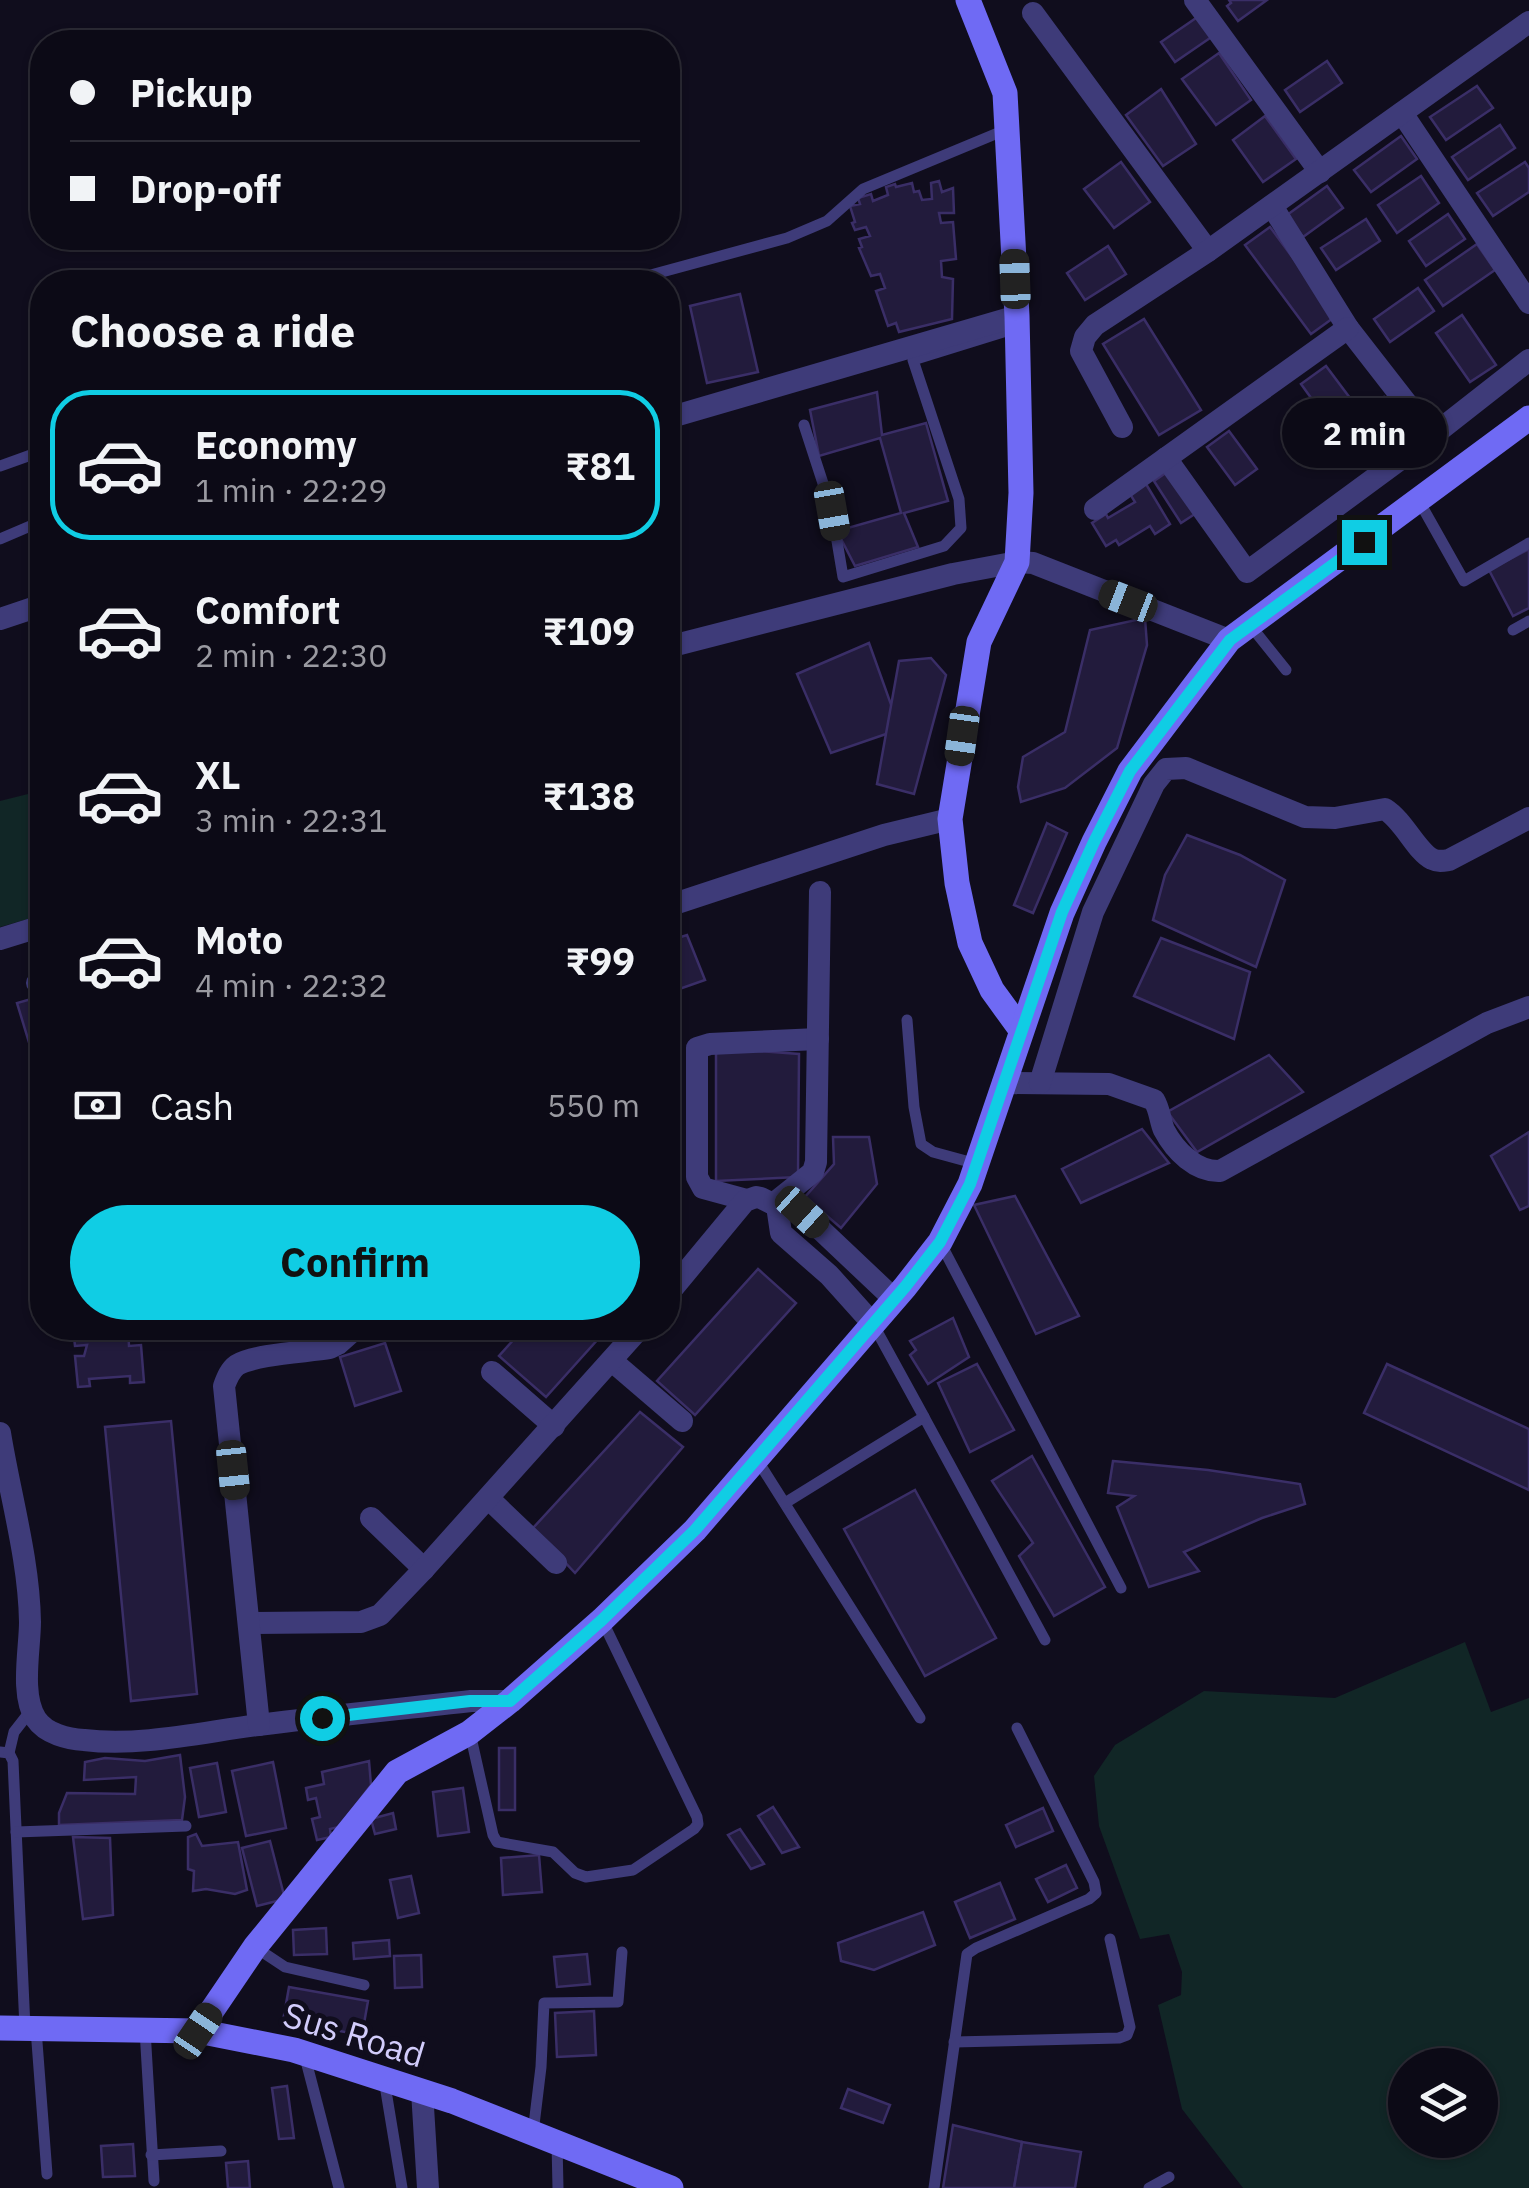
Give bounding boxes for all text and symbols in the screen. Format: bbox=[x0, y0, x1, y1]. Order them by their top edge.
text: Pickup bbox=[130, 68, 253, 117]
text: Drop-off bbox=[130, 164, 281, 213]
car bbox=[999, 248, 1031, 310]
text: Choose a ride bbox=[70, 301, 355, 359]
callout: 2 min bbox=[1282, 397, 1446, 467]
text: 2 min bbox=[1323, 412, 1406, 454]
icon: car bbox=[75, 420, 165, 510]
text: Economy bbox=[195, 420, 357, 469]
text: ₹81 bbox=[565, 441, 635, 490]
text: 1 min · 22:29 bbox=[195, 469, 388, 511]
car bbox=[812, 479, 852, 543]
route end bbox=[1342, 520, 1387, 565]
car bbox=[1095, 576, 1161, 626]
icon: car bbox=[75, 585, 165, 675]
text: Comfort bbox=[195, 585, 340, 634]
text: ₹109 bbox=[543, 606, 635, 655]
text: 2 min · 22:30 bbox=[195, 634, 388, 676]
car bbox=[943, 704, 981, 768]
icon: car bbox=[75, 750, 165, 840]
text: XL bbox=[195, 750, 241, 799]
text: ₹138 bbox=[543, 771, 635, 820]
text: 3 min · 22:31 bbox=[195, 799, 388, 841]
icon: car bbox=[75, 915, 165, 1005]
text: Moto bbox=[195, 915, 283, 964]
text: ₹99 bbox=[565, 936, 635, 985]
text: 4 min · 22:32 bbox=[195, 964, 388, 1006]
icon: cash bbox=[70, 1078, 125, 1133]
text: Cash bbox=[150, 1081, 234, 1130]
text: 550 m bbox=[547, 1084, 640, 1126]
car bbox=[770, 1181, 834, 1243]
button: Confirm bbox=[70, 1205, 640, 1320]
car bbox=[215, 1439, 251, 1501]
route start bbox=[300, 1696, 345, 1741]
street label: Sus Road bbox=[278, 1991, 431, 2077]
car bbox=[169, 1998, 227, 2064]
map controls bbox=[1388, 2048, 1498, 2158]
button: layers bbox=[1388, 2048, 1498, 2158]

